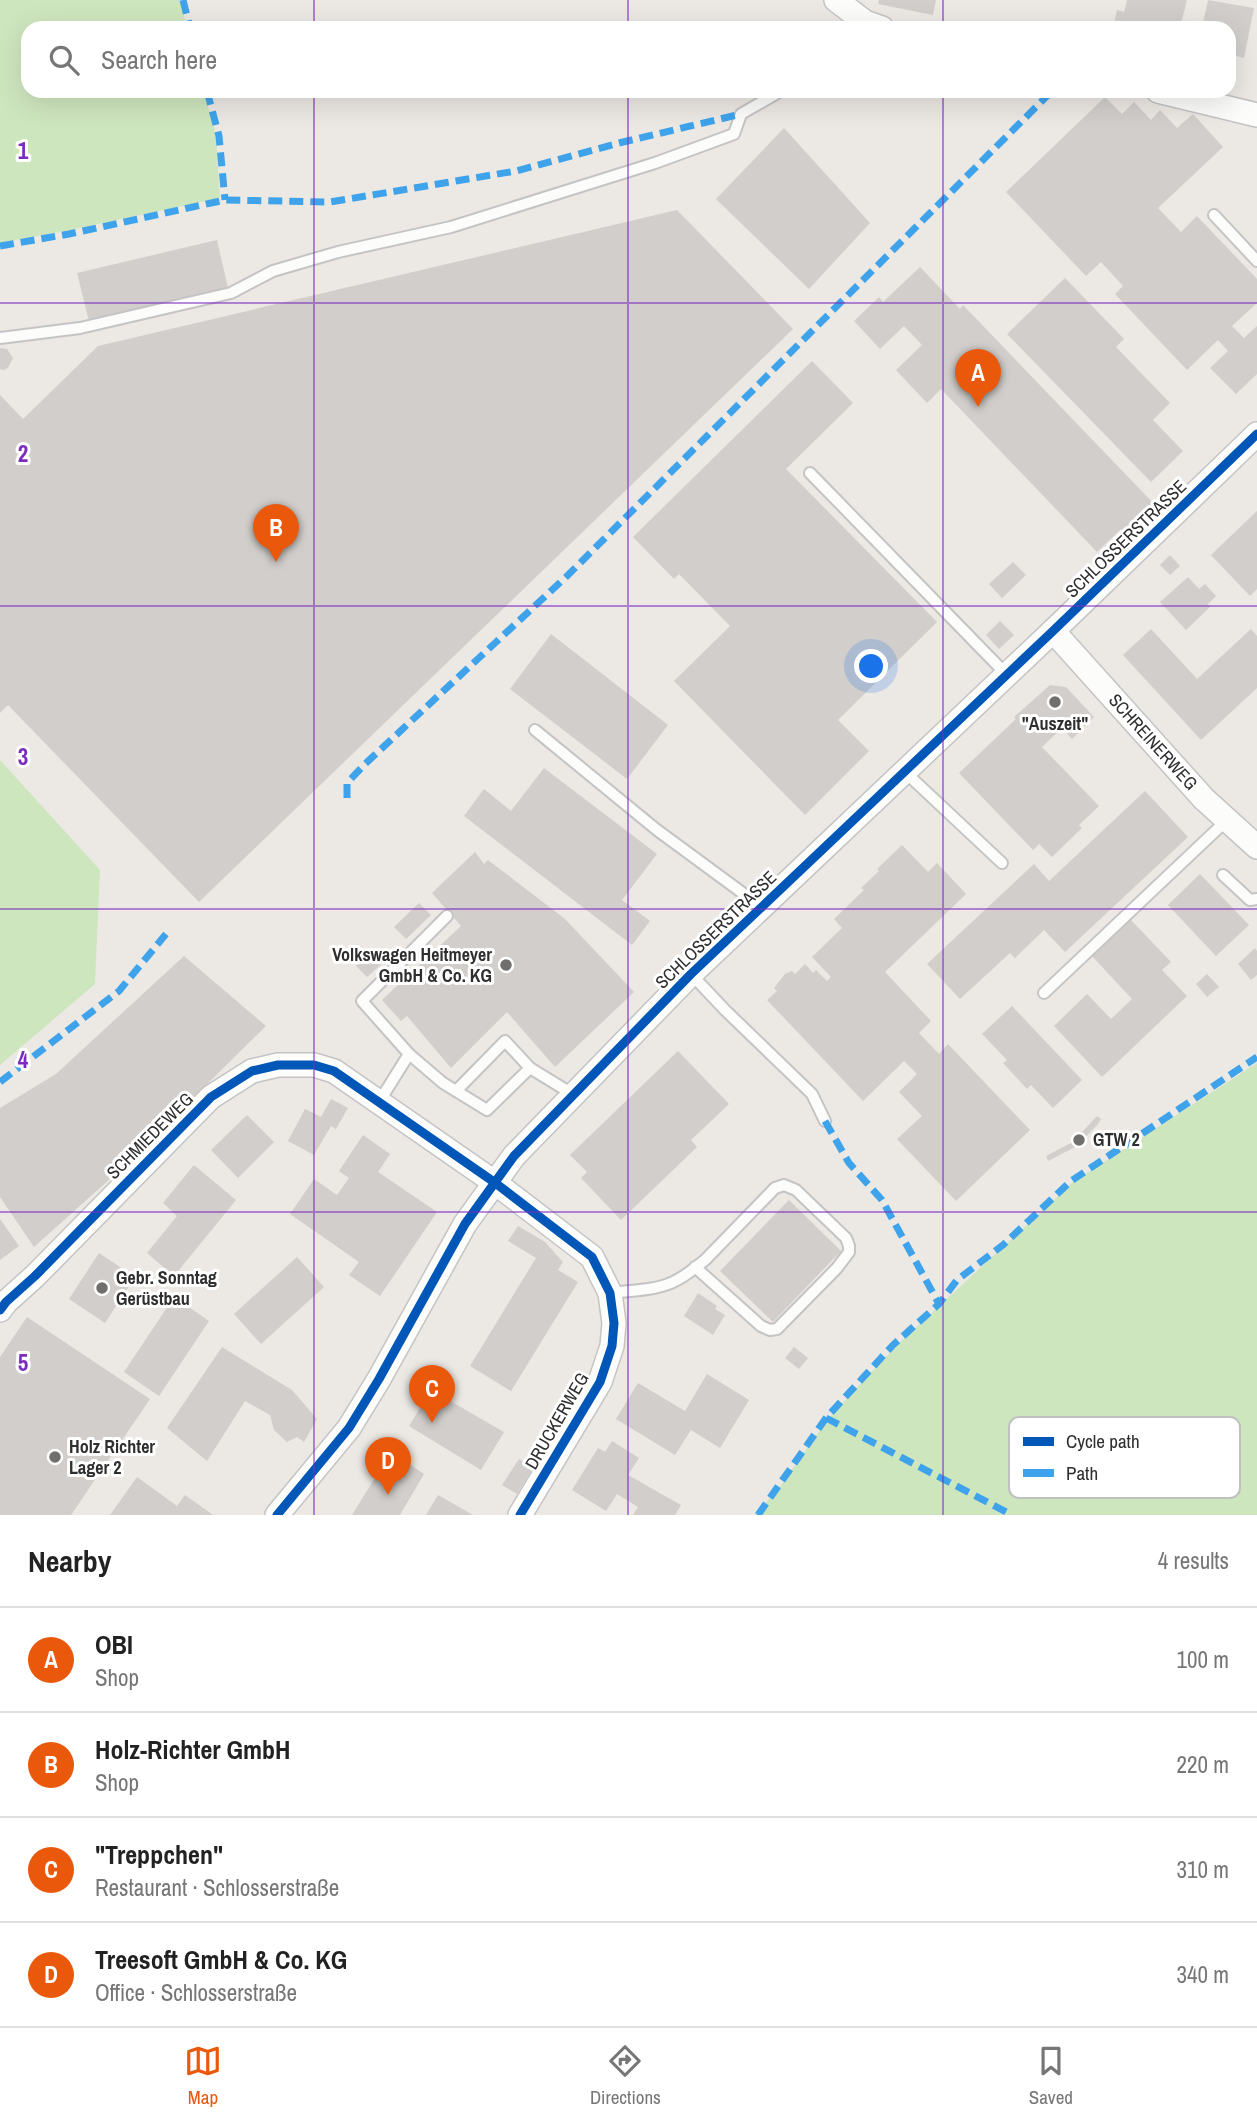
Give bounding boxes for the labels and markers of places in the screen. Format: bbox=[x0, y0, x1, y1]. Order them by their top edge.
pin: A bbox=[955, 349, 1001, 407]
pin: B bbox=[253, 504, 299, 562]
marker: "Auszeit" bbox=[1047, 694, 1063, 710]
place label: "Auszeit" bbox=[1022, 711, 1088, 736]
place label: Volkswagen Heitmeyer GmbH & Co. KG bbox=[332, 942, 492, 988]
marker: Volkswagen Heitmeyer GmbH & Co. KG bbox=[498, 957, 514, 973]
place label: GTW 2 bbox=[1093, 1127, 1140, 1152]
marker: GTW 2 bbox=[1071, 1132, 1087, 1148]
place label: Gebr. Sonntag Gerüstbau bbox=[116, 1265, 217, 1311]
marker: Gebr. Sonntag Gerüstbau bbox=[94, 1280, 110, 1296]
pin: C bbox=[409, 1365, 455, 1423]
place label: Holz Richter Lager 2 bbox=[69, 1434, 155, 1480]
pin: D bbox=[365, 1437, 411, 1495]
marker: Holz Richter Lager 2 bbox=[47, 1449, 63, 1465]

